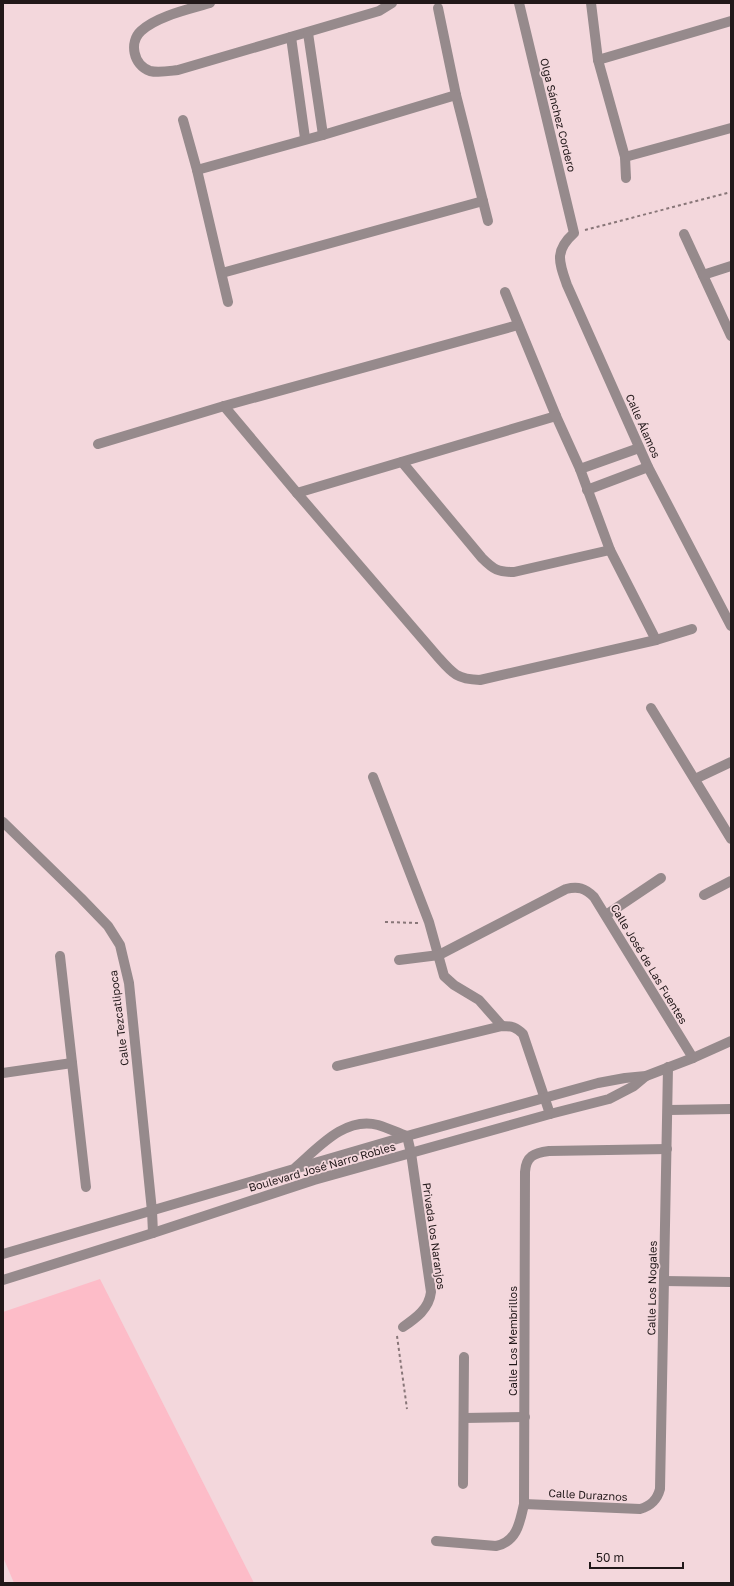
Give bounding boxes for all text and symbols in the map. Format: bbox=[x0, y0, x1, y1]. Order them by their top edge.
street label: Olga Sánchez Cordero bbox=[538, 57, 579, 174]
street label: Calle Álamos bbox=[624, 392, 663, 460]
street label: Calle José de Las Fuentes bbox=[608, 902, 690, 1026]
street label: Calle Tezcatlipoca bbox=[106, 970, 131, 1067]
street label: Boulevard José Narro Robles bbox=[247, 1139, 397, 1194]
street label: Privada los Naranjos bbox=[421, 1182, 448, 1290]
street label: Calle Los Nogales bbox=[644, 1240, 659, 1335]
street label: Calle Los Membrillos bbox=[506, 1286, 519, 1396]
street label: Calle Duraznos bbox=[548, 1486, 628, 1503]
scale bar bbox=[590, 1544, 683, 1570]
text: 50 m bbox=[596, 1550, 624, 1565]

